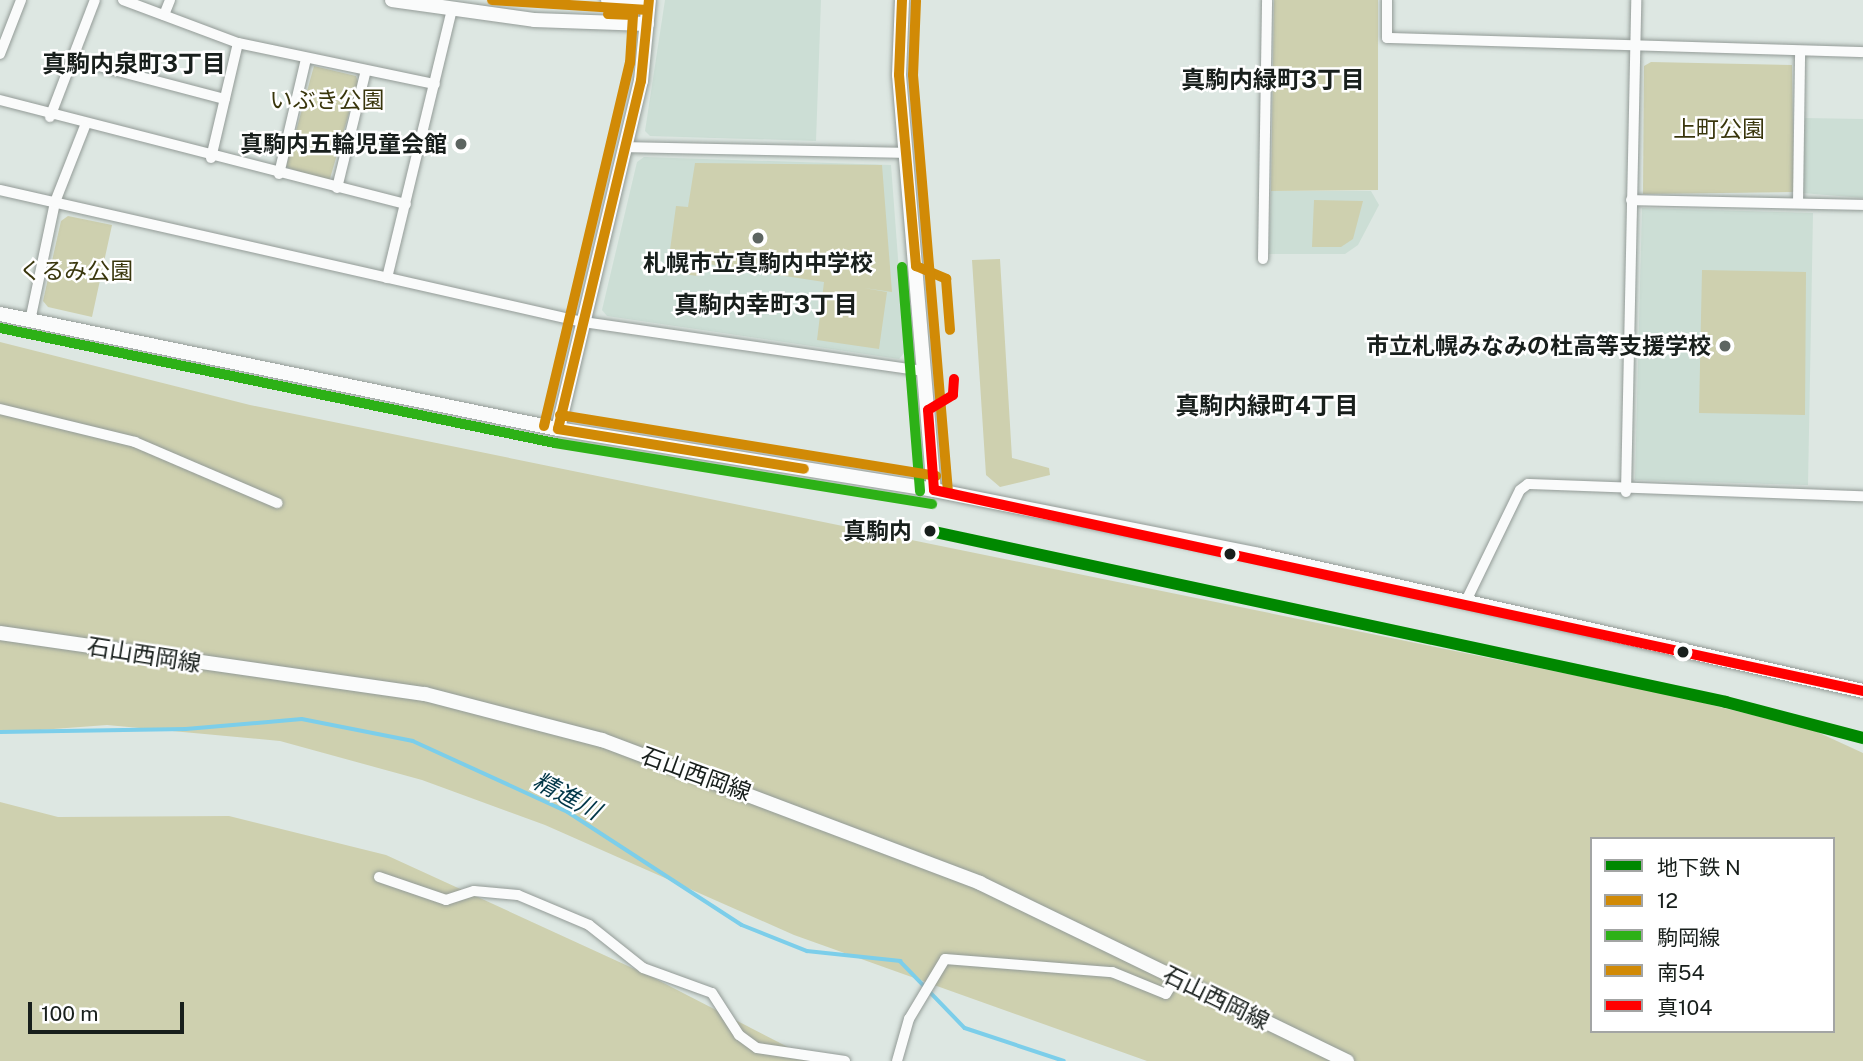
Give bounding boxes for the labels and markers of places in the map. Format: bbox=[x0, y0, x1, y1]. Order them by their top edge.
place label: 真駒内五輪児童会館 bbox=[240, 130, 447, 158]
marker: 真駒内五輪児童会館 bbox=[453, 136, 469, 152]
marker: 札幌市立真駒内中学校 bbox=[750, 230, 766, 246]
place label: 札幌市立真駒内中学校 bbox=[643, 249, 873, 277]
place label: 市立札幌みなみの杜高等支援学校 bbox=[1366, 332, 1711, 360]
marker: 市立札幌みなみの杜高等支援学校 bbox=[1717, 338, 1733, 354]
place label: 真駒内 bbox=[843, 517, 912, 545]
marker: 真駒内 bbox=[918, 519, 942, 543]
unlabelled marker bbox=[1223, 547, 1237, 561]
unlabelled marker bbox=[1676, 645, 1690, 659]

